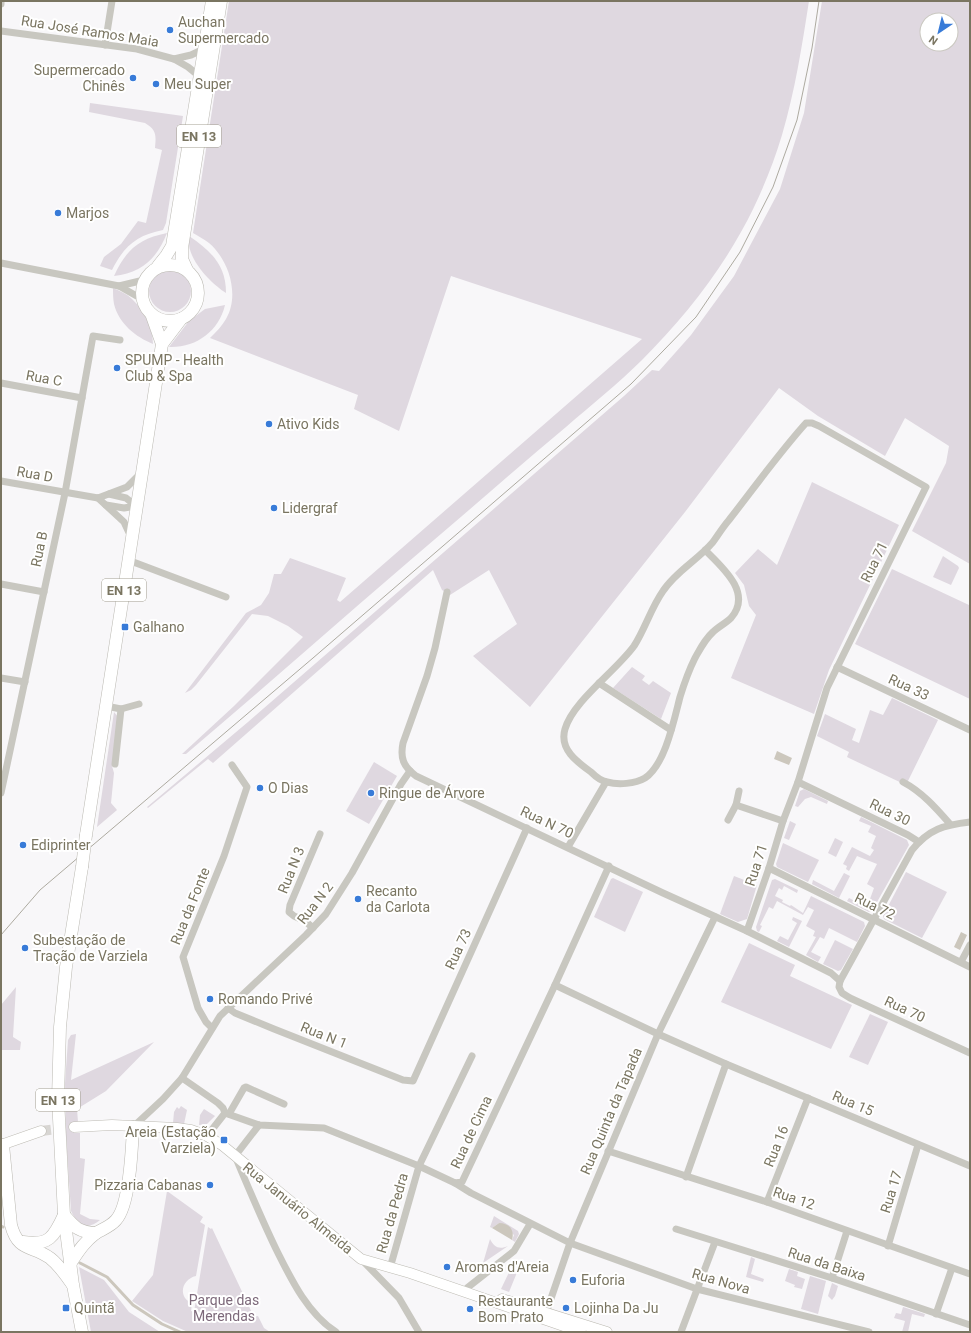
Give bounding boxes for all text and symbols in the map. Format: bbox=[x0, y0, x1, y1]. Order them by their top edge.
street label: Rua José Ramos Maia bbox=[20, 12, 160, 50]
north arrow bbox=[919, 12, 959, 52]
place label: Auchan Supermercado bbox=[178, 14, 269, 46]
marker: Auchan Supermercado bbox=[165, 25, 175, 35]
text: N bbox=[926, 32, 940, 47]
place label: Supermercado Chinês bbox=[34, 62, 125, 94]
marker: Supermercado Chinês bbox=[128, 73, 138, 83]
place label: Meu Super bbox=[164, 76, 231, 92]
marker: Meu Super bbox=[151, 79, 161, 89]
road number: EN 13 bbox=[177, 125, 221, 147]
place label: Marjos bbox=[66, 205, 109, 221]
marker: Marjos bbox=[53, 208, 63, 218]
place label: SPUMP - Health Club & Spa bbox=[125, 352, 224, 384]
marker: SPUMP - Health Club & Spa bbox=[112, 363, 122, 373]
street label: Rua C bbox=[25, 367, 63, 389]
place label: Ativo Kids bbox=[277, 416, 339, 432]
marker: Ativo Kids bbox=[264, 419, 274, 429]
street label: Rua D bbox=[16, 463, 54, 485]
place label: Lidergraf bbox=[282, 500, 338, 516]
marker: Lidergraf bbox=[269, 503, 279, 513]
street label: Rua B bbox=[27, 530, 51, 568]
street label: Rua 71 bbox=[857, 539, 891, 585]
road number: EN 13 bbox=[102, 579, 146, 601]
place label: Galhano bbox=[133, 619, 185, 635]
marker: Galhano bbox=[120, 622, 130, 632]
street label: Rua 33 bbox=[886, 671, 932, 703]
place label: O Dias bbox=[268, 780, 309, 796]
marker: O Dias bbox=[255, 783, 265, 793]
place label: Ringue de Árvore bbox=[379, 784, 485, 801]
marker: Ringue de Árvore bbox=[366, 788, 376, 798]
street label: Rua 30 bbox=[867, 795, 913, 829]
street label: Rua N 70 bbox=[518, 803, 576, 841]
place label: Ediprinter bbox=[31, 837, 91, 853]
marker: Ediprinter bbox=[18, 840, 28, 850]
street label: Rua 71 bbox=[742, 842, 770, 888]
street label: Rua N 3 bbox=[274, 844, 308, 896]
street label: Rua da Fonte bbox=[167, 865, 213, 947]
street label: Rua N 2 bbox=[294, 879, 336, 927]
place label: Recanto da Carlota bbox=[366, 883, 430, 915]
street label: Rua 72 bbox=[852, 889, 898, 923]
marker: Recanto da Carlota bbox=[353, 894, 363, 904]
street label: Rua 73 bbox=[442, 926, 474, 972]
place label: Subestação de Tração de Varziela bbox=[33, 932, 148, 964]
marker: Subestação de Tração de Varziela bbox=[20, 943, 30, 953]
place label: Romando Privé bbox=[218, 991, 313, 1007]
street label: Rua 70 bbox=[882, 993, 928, 1025]
marker: Romando Privé bbox=[205, 994, 215, 1004]
street label: Rua N 1 bbox=[298, 1018, 350, 1052]
street label: Rua Quinta da Tapada bbox=[577, 1045, 645, 1177]
street label: Rua 15 bbox=[830, 1087, 876, 1119]
road number: EN 13 bbox=[36, 1089, 80, 1111]
street label: Rua de Cima bbox=[447, 1093, 495, 1171]
street label: Rua 16 bbox=[760, 1123, 792, 1169]
place label: Areia (Estação Varziela) bbox=[125, 1124, 216, 1157]
marker: Areia (Estação Varziela) bbox=[219, 1135, 229, 1145]
street label: Rua Januário Almeida bbox=[240, 1159, 356, 1257]
street label: Rua 17 bbox=[877, 1169, 905, 1215]
street label: Rua da Pedra bbox=[373, 1171, 411, 1255]
place label: Pizzaria Cabanas bbox=[94, 1177, 202, 1193]
marker: Pizzaria Cabanas bbox=[205, 1180, 215, 1190]
street label: Rua 12 bbox=[771, 1183, 817, 1213]
street label: Rua da Baixa bbox=[786, 1244, 868, 1284]
place label: Aromas d'Areia bbox=[455, 1259, 549, 1275]
marker: Aromas d'Areia bbox=[442, 1262, 452, 1272]
street label: Rua Nova bbox=[690, 1265, 752, 1297]
place label: Euforia bbox=[581, 1272, 625, 1288]
marker: Euforia bbox=[568, 1275, 578, 1285]
park label: Parque das Merendas bbox=[189, 1292, 259, 1324]
place label: Restaurante Bom Prato bbox=[478, 1293, 553, 1325]
place label: Quintã bbox=[74, 1300, 115, 1316]
place label: Lojinha Da Ju bbox=[574, 1300, 659, 1316]
marker: Quintã bbox=[61, 1303, 71, 1313]
marker: Lojinha Da Ju bbox=[561, 1303, 571, 1313]
marker: Restaurante Bom Prato bbox=[465, 1304, 475, 1314]

